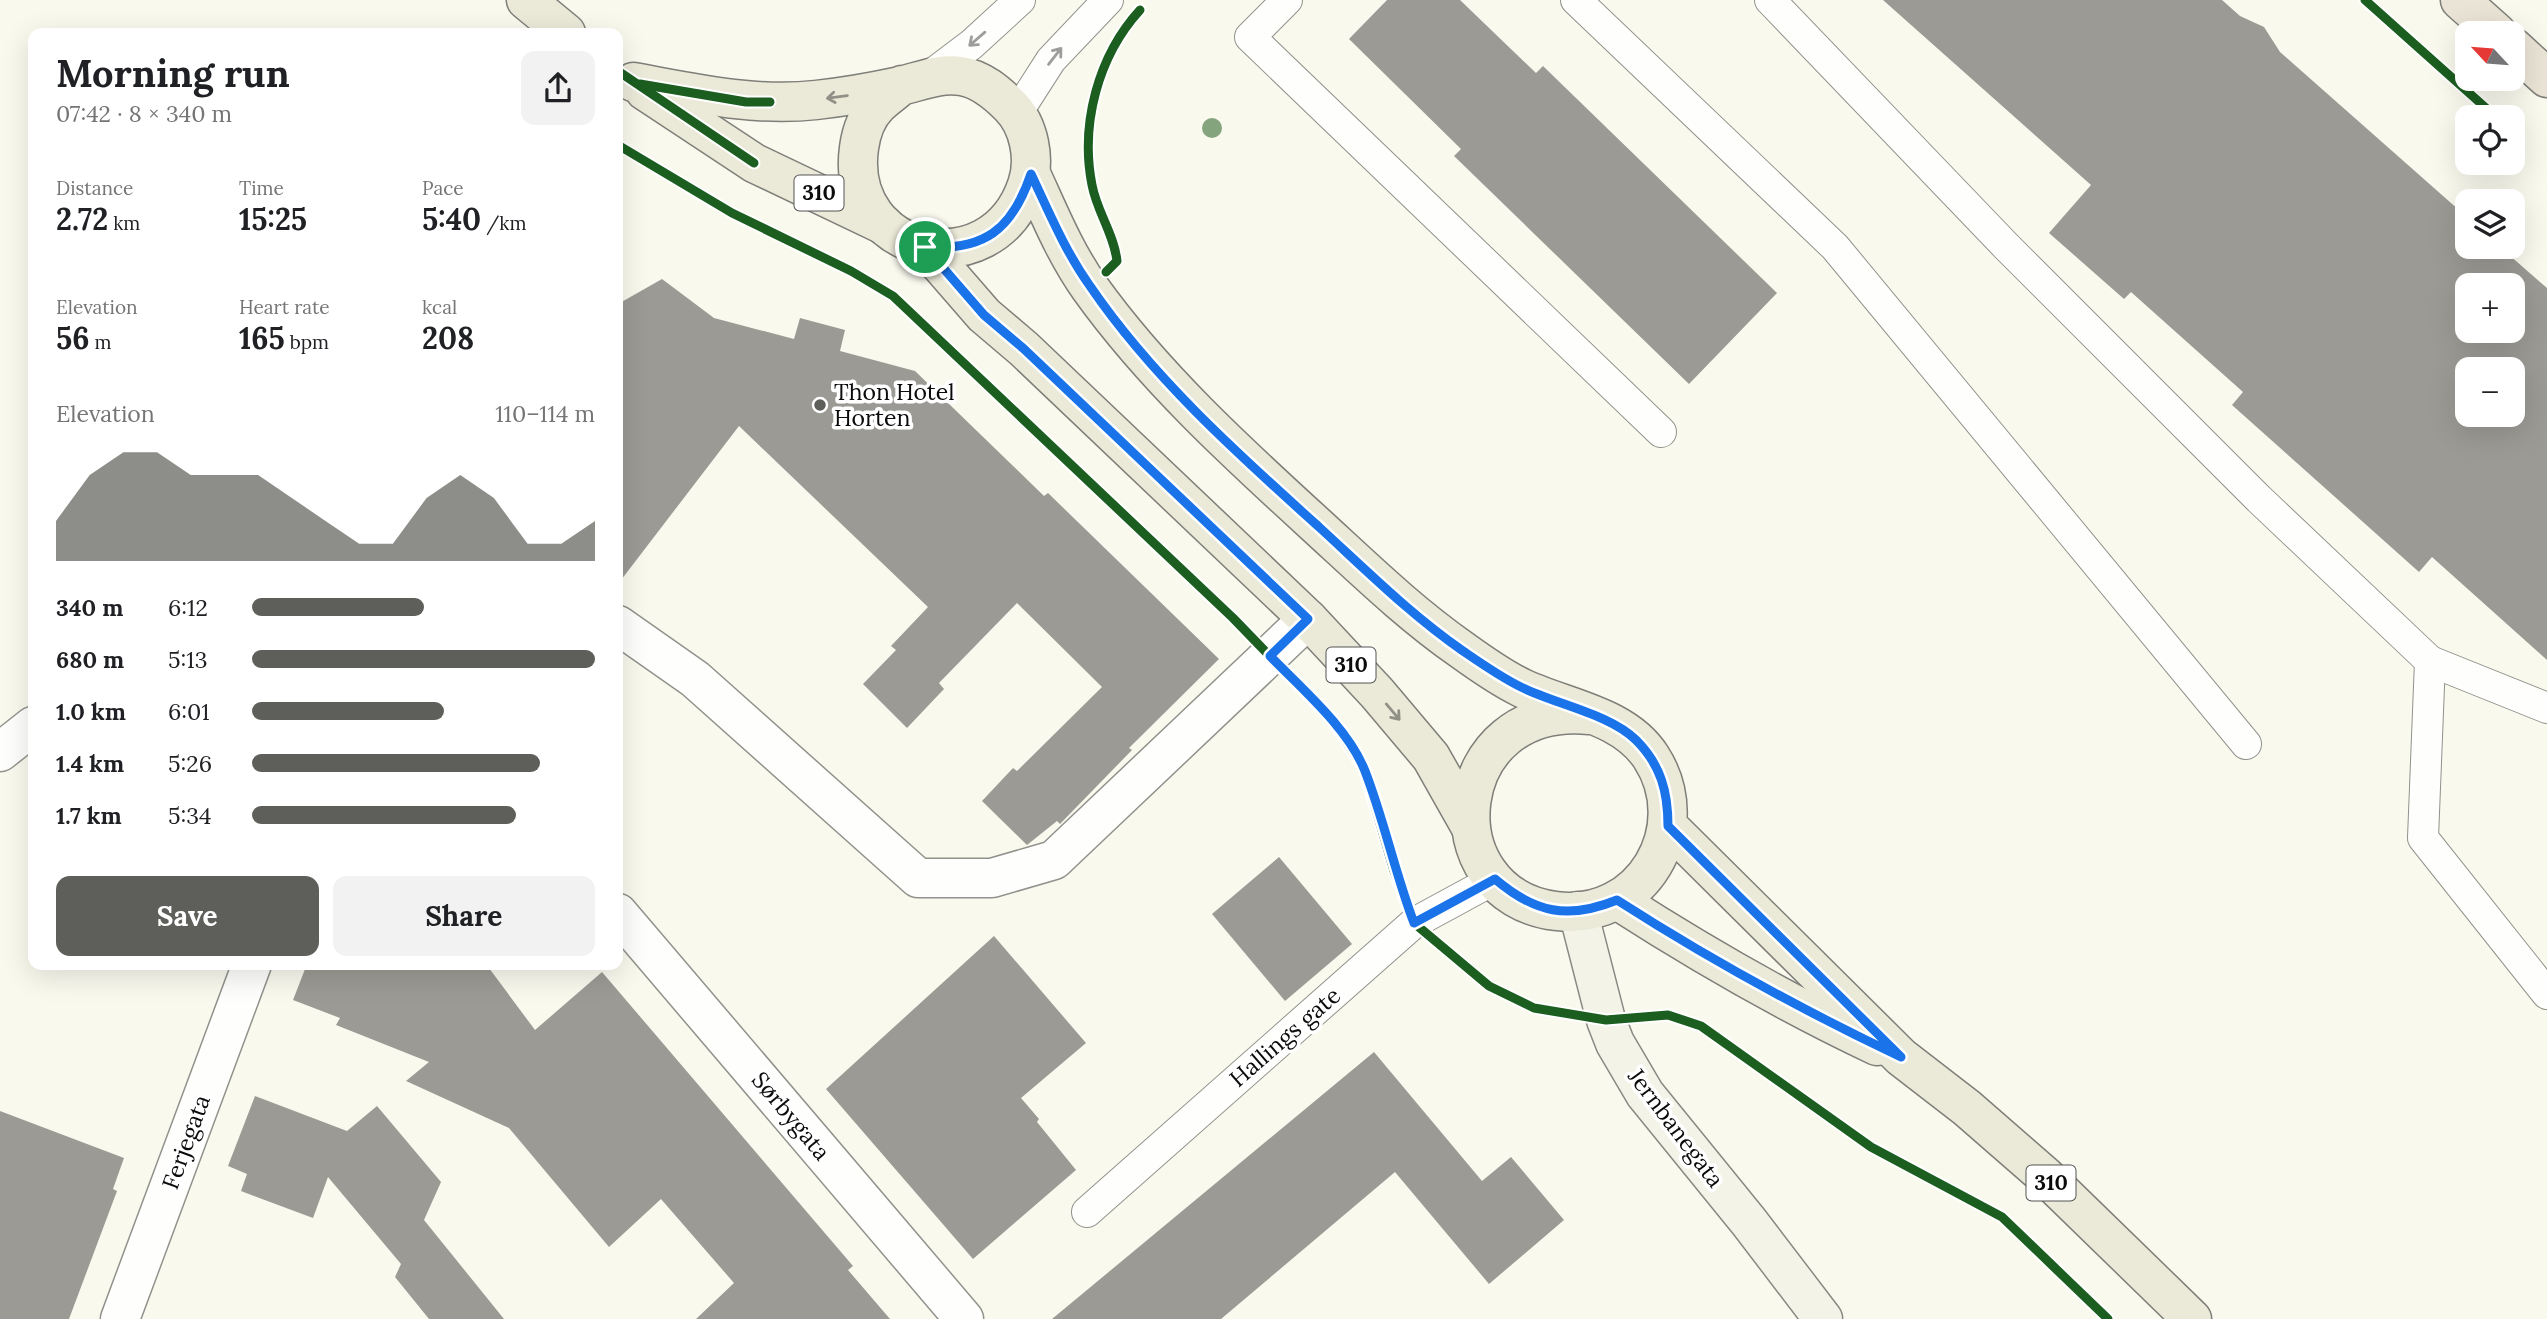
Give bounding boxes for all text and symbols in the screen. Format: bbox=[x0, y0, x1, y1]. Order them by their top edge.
north arrow bbox=[2455, 21, 2525, 91]
map controls bbox=[2455, 21, 2525, 427]
one-way arrow bbox=[968, 31, 986, 47]
one-way arrow bbox=[1047, 48, 1063, 66]
text: Morning run bbox=[56, 49, 290, 97]
button: share bbox=[521, 51, 595, 125]
one-way arrow bbox=[826, 91, 849, 104]
text: 07:42 · 8 × 340 m bbox=[56, 99, 232, 128]
button: locate bbox=[2455, 105, 2525, 175]
text: Distance bbox=[56, 176, 133, 200]
text: Time bbox=[239, 176, 284, 200]
text: Pace bbox=[422, 176, 464, 200]
road number: 310 bbox=[794, 176, 844, 210]
button: layers bbox=[2455, 189, 2525, 259]
text: 2.72 bbox=[56, 200, 108, 238]
text: 15:25 bbox=[239, 200, 307, 238]
text: 5:40 bbox=[422, 200, 481, 238]
text: km bbox=[108, 211, 140, 235]
text: /km bbox=[481, 211, 527, 235]
pin bbox=[895, 217, 955, 277]
icon: arrive bbox=[906, 228, 944, 266]
button: + bbox=[2455, 273, 2525, 343]
text: Elevation bbox=[56, 295, 138, 319]
text: Heart rate bbox=[239, 295, 330, 319]
text: kcal bbox=[422, 295, 457, 319]
text: 56 bbox=[56, 319, 89, 357]
text: 165 bbox=[239, 319, 285, 357]
text: 208 bbox=[422, 319, 474, 357]
text: m bbox=[89, 330, 111, 354]
text: bpm bbox=[285, 330, 329, 354]
button: − bbox=[2455, 357, 2525, 427]
place label: Thon Hotel Horten bbox=[834, 377, 954, 432]
marker: Thon Hotel Horten bbox=[812, 397, 828, 413]
text: Elevation bbox=[56, 399, 155, 428]
text: 110–114 m bbox=[495, 399, 595, 428]
text: 340 m bbox=[56, 593, 123, 622]
text: 6:12 bbox=[168, 593, 208, 622]
text: 680 m bbox=[56, 645, 124, 674]
text: 5:13 bbox=[168, 645, 207, 674]
road number: 310 bbox=[1326, 648, 1376, 682]
text: 1.0 km bbox=[56, 697, 126, 726]
text: 6:01 bbox=[168, 697, 210, 726]
one-way arrow bbox=[1386, 703, 1401, 721]
text: 1.4 km bbox=[56, 749, 124, 778]
text: 5:26 bbox=[168, 749, 212, 778]
text: 1.7 km bbox=[56, 801, 122, 830]
text: 5:34 bbox=[168, 801, 212, 830]
button: Save bbox=[56, 876, 319, 956]
button: Share bbox=[333, 876, 595, 956]
street label: Hallings gate bbox=[1223, 980, 1346, 1093]
street label: Jernbanegata bbox=[1622, 1062, 1731, 1193]
street label: Sørbygata bbox=[746, 1066, 837, 1166]
street label: Ferjegata bbox=[155, 1091, 216, 1193]
road number: 310 bbox=[2026, 1166, 2076, 1200]

